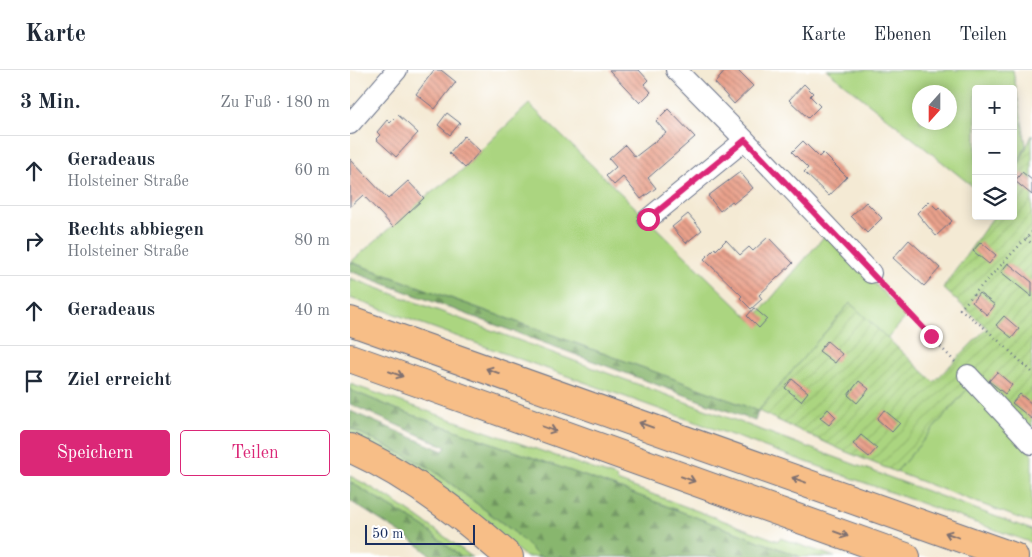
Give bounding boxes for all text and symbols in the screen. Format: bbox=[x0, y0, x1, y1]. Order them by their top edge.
text: Karte bbox=[25, 23, 86, 47]
text: Karte bbox=[801, 26, 846, 44]
text: Ebenen bbox=[874, 26, 931, 44]
text: Teilen bbox=[959, 26, 1007, 44]
north arrow bbox=[912, 85, 957, 130]
map controls bbox=[972, 85, 1017, 220]
button: + bbox=[972, 85, 1017, 130]
text: 3 Min. bbox=[20, 92, 81, 113]
text: Zu Fuß · 180 m bbox=[220, 95, 330, 111]
button: − bbox=[972, 130, 1017, 175]
text: Geradeaus bbox=[67, 151, 155, 170]
icon: ahead bbox=[20, 157, 48, 185]
text: 60 m bbox=[294, 163, 330, 179]
text: Holsteiner Straße bbox=[67, 174, 189, 190]
button: layers bbox=[972, 175, 1017, 220]
route start bbox=[637, 208, 660, 231]
text: Rechts abbiegen bbox=[67, 221, 204, 240]
icon: right bbox=[20, 227, 48, 255]
text: 80 m bbox=[294, 233, 330, 249]
text: Holsteiner Straße bbox=[67, 244, 189, 260]
icon: ahead bbox=[20, 297, 48, 325]
text: Geradeaus bbox=[67, 301, 155, 320]
text: 40 m bbox=[294, 303, 330, 319]
route end bbox=[920, 325, 943, 348]
one-way arrow bbox=[485, 366, 501, 375]
icon: arrive bbox=[20, 367, 48, 395]
one-way arrow bbox=[388, 370, 403, 379]
text: Ziel erreicht bbox=[67, 371, 172, 390]
one-way arrow bbox=[638, 420, 654, 430]
one-way arrow bbox=[541, 425, 556, 434]
button: Speichern bbox=[20, 430, 170, 476]
button: Teilen bbox=[180, 430, 330, 476]
one-way arrow bbox=[680, 475, 695, 484]
one-way arrow bbox=[792, 475, 807, 484]
scale bar bbox=[365, 522, 475, 545]
text: 50 m bbox=[372, 527, 403, 541]
one-way arrow bbox=[833, 530, 848, 539]
one-way arrow bbox=[945, 530, 960, 539]

